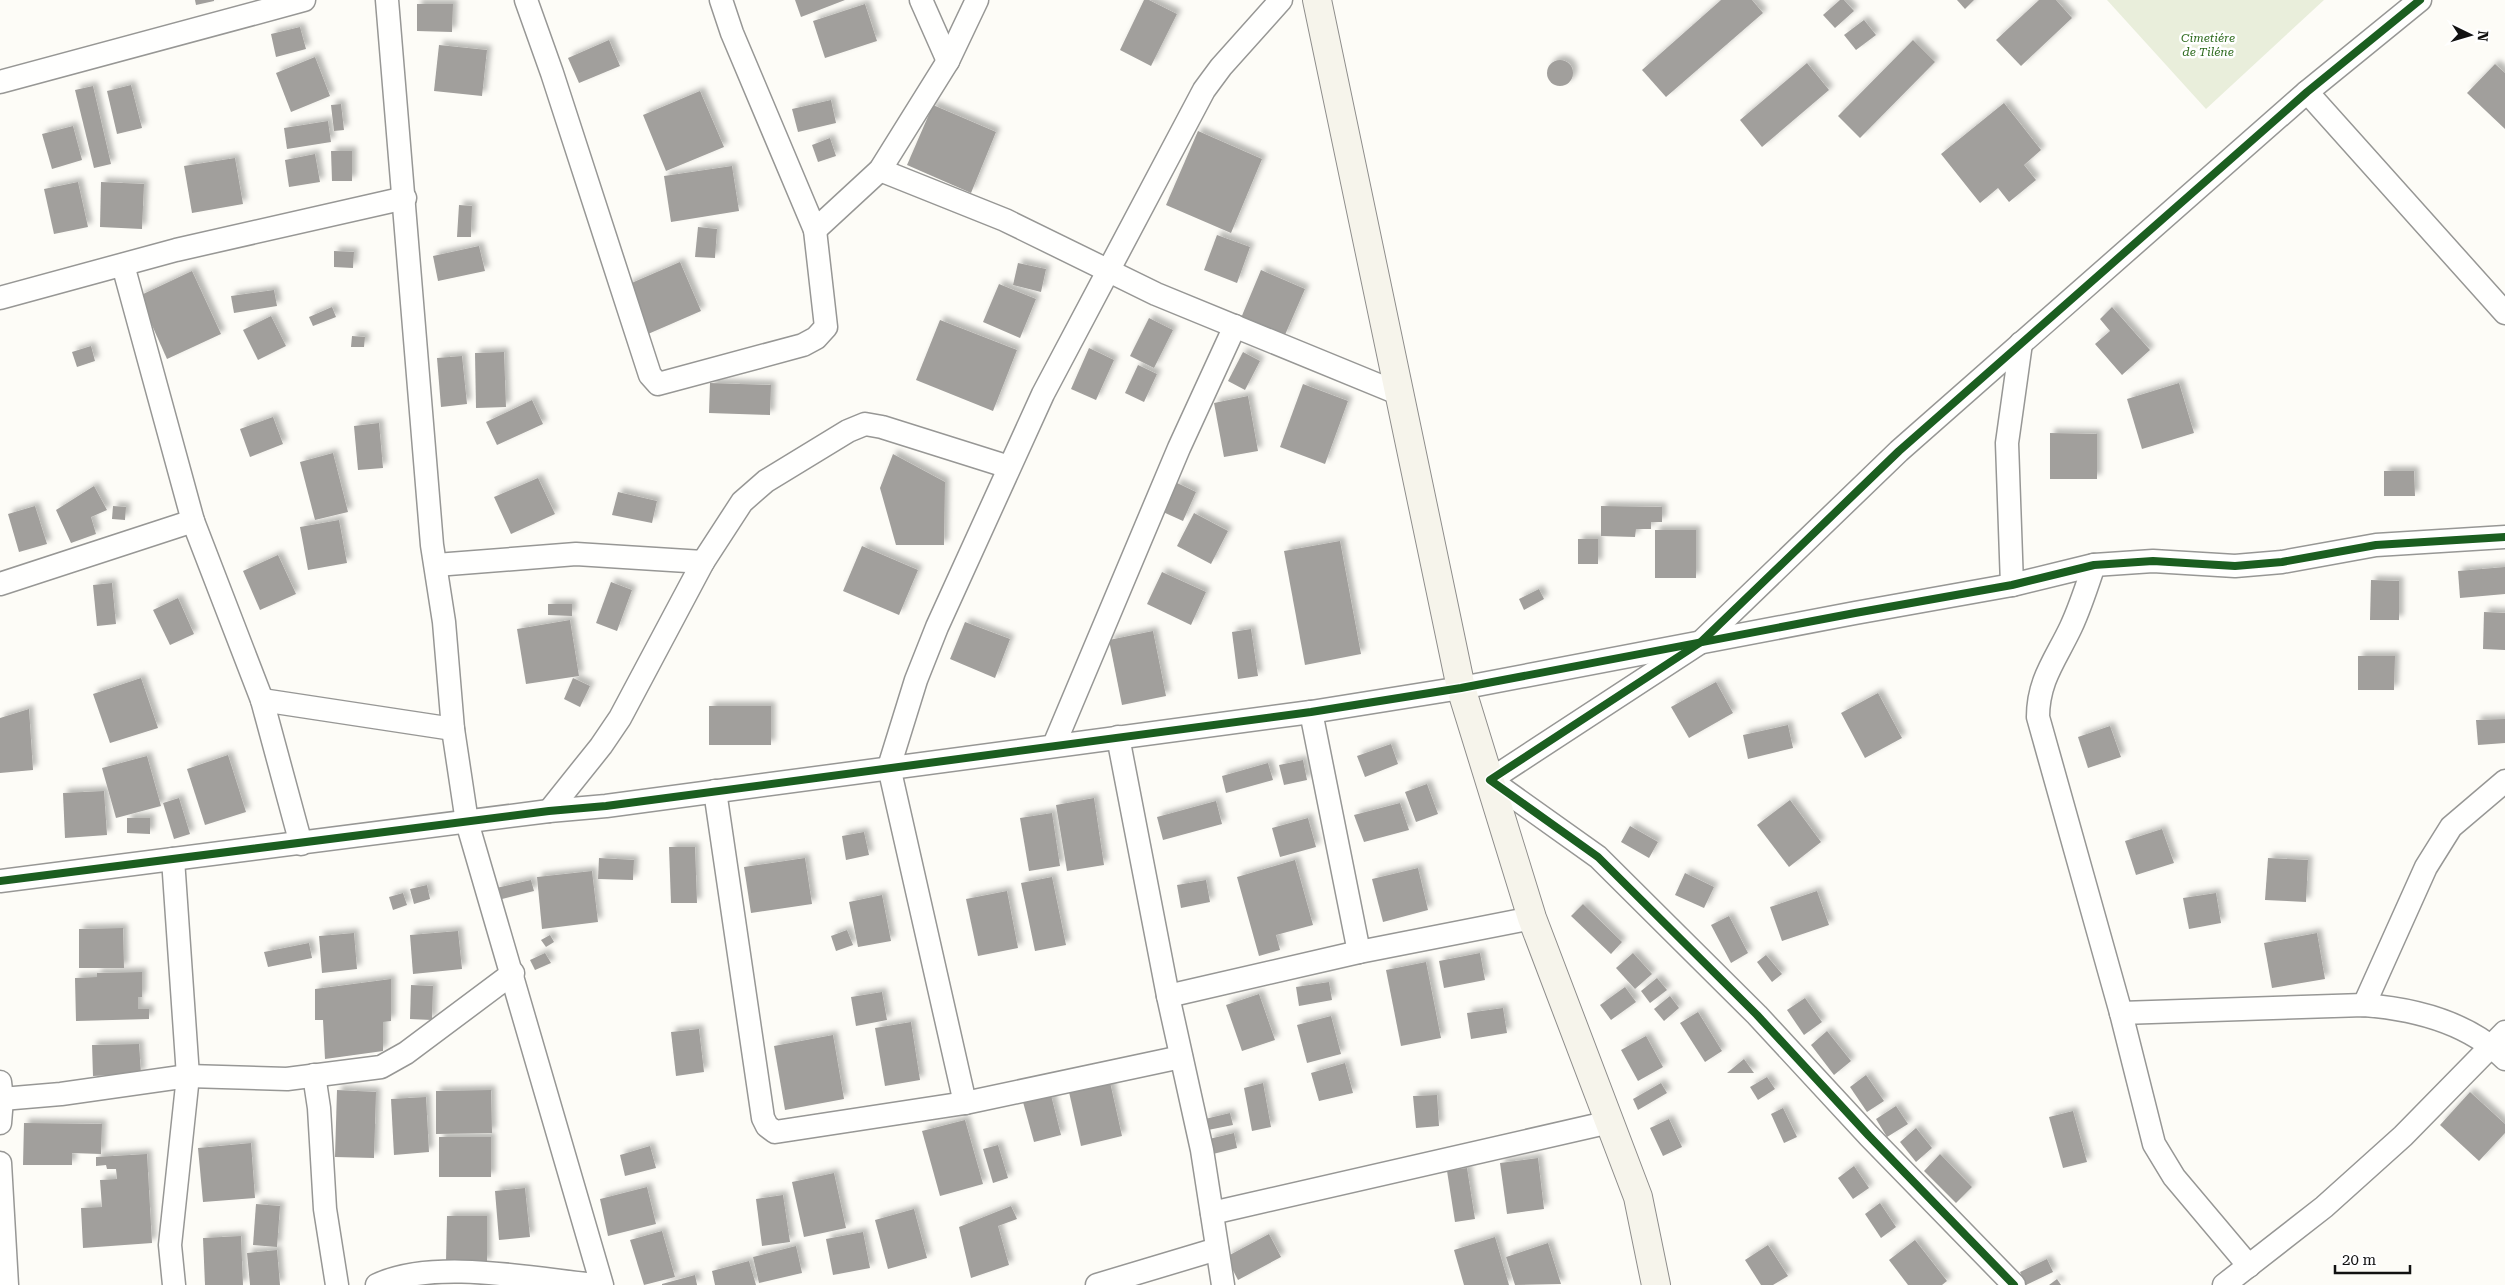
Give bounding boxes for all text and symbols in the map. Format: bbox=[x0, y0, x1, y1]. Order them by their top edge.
north arrow bbox=[2445, 10, 2495, 60]
text: N bbox=[2474, 30, 2491, 42]
park label: Cimetiére de Tiléne bbox=[2181, 31, 2235, 59]
scale bar bbox=[2335, 1242, 2410, 1274]
text: 20 m bbox=[2342, 1251, 2377, 1269]

